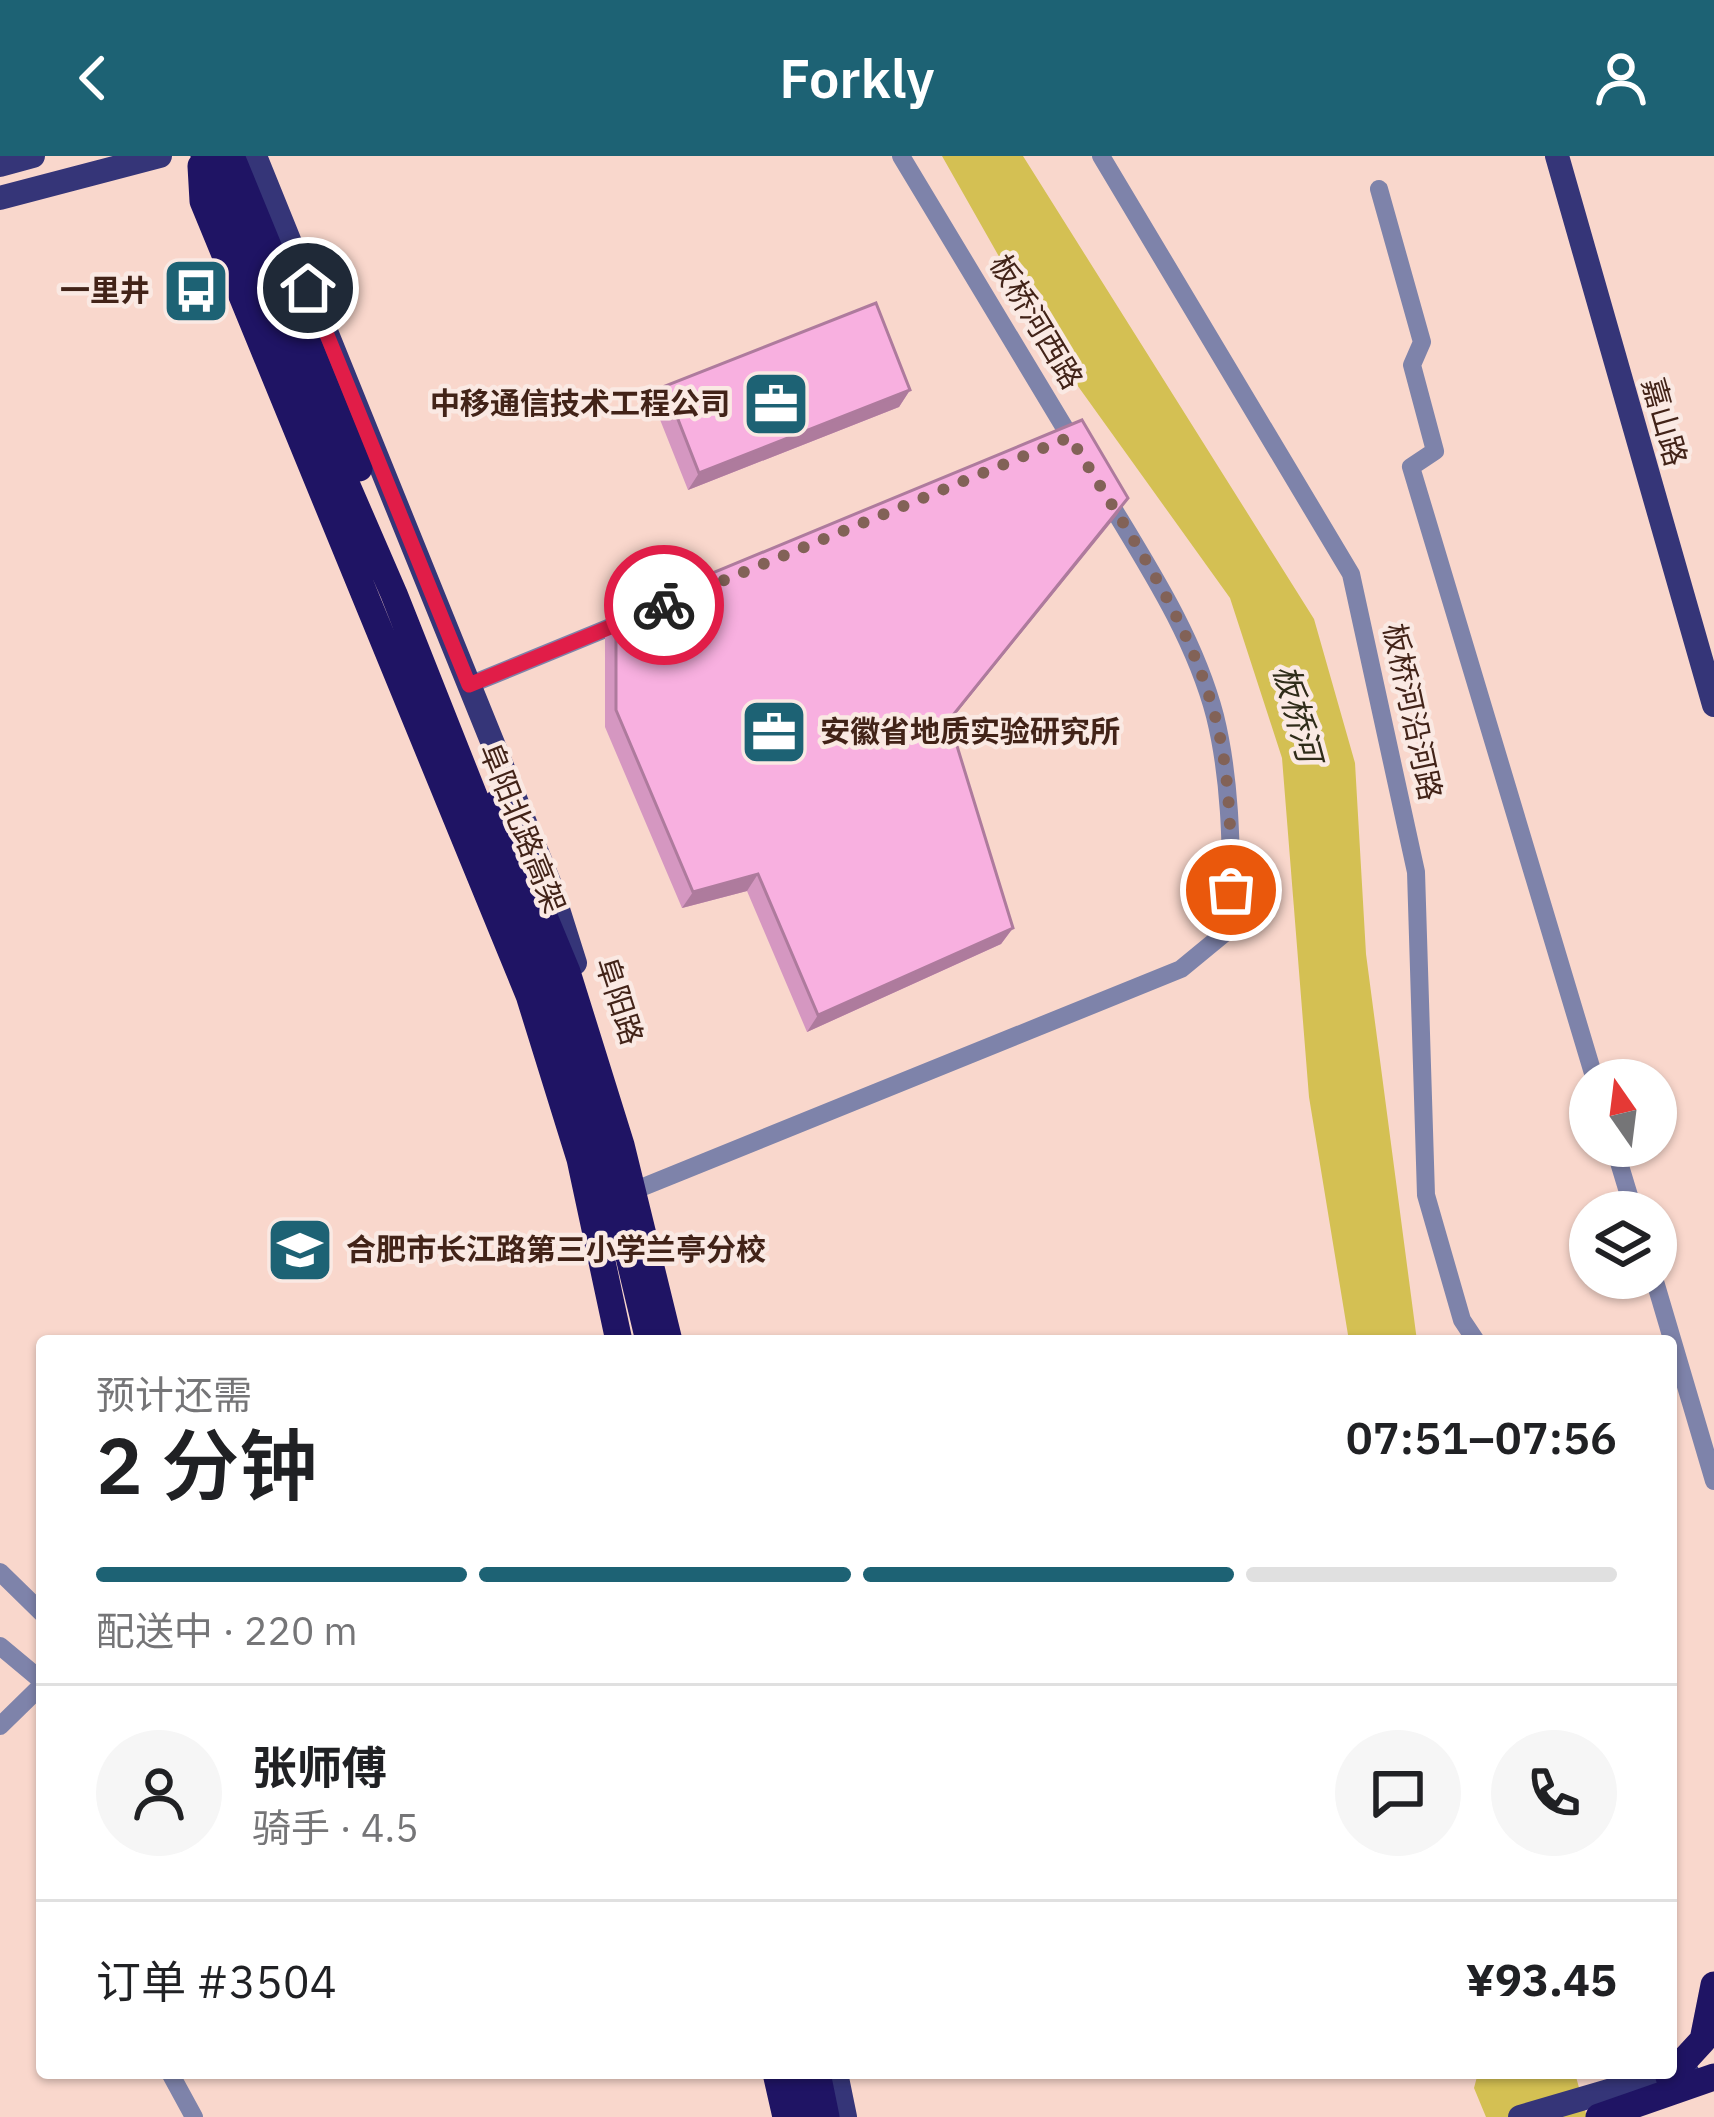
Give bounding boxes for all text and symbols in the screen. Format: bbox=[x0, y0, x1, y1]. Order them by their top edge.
text: Forkly bbox=[779, 43, 935, 113]
icon: back bbox=[60, 45, 126, 111]
icon: person bbox=[1588, 45, 1654, 111]
pin bbox=[257, 237, 359, 339]
street label: 板桥河西路 bbox=[982, 247, 1093, 396]
icon: home bbox=[275, 255, 341, 321]
bus stop icon: 一里井 bbox=[161, 256, 231, 326]
place label: 一里井 bbox=[60, 270, 150, 309]
office icon: 中移通信技术工程公司 bbox=[741, 369, 811, 439]
street label: 嘉山路 bbox=[1634, 373, 1697, 470]
place label: 中移通信技术工程公司 bbox=[430, 383, 730, 422]
courier bbox=[604, 545, 724, 665]
icon: bike bbox=[631, 572, 697, 638]
street label: 板桥河沿河路 bbox=[1376, 620, 1451, 804]
water label: 板桥河 bbox=[1265, 659, 1334, 772]
office icon: 安徽省地质实验研究所 bbox=[739, 697, 809, 767]
place label: 安徽省地质实验研究所 bbox=[820, 711, 1120, 750]
street label: 阜阳北路高架 bbox=[472, 737, 575, 918]
pin bbox=[1180, 839, 1282, 941]
icon: bag bbox=[1198, 857, 1264, 923]
street label: 阜阳路 bbox=[588, 952, 653, 1049]
north arrow bbox=[1569, 1059, 1677, 1167]
map controls bbox=[1569, 1059, 1677, 1299]
button: layers bbox=[1569, 1191, 1677, 1299]
school or university icon: 合肥市长江路第三小学兰亭分校 bbox=[265, 1215, 335, 1285]
place label: 合肥市长江路第三小学兰亭分校 bbox=[346, 1229, 766, 1268]
text: 预计还需 bbox=[96, 1369, 252, 1420]
text: 07:51–07:56 bbox=[1346, 1408, 1617, 1466]
text: 2 分钟 bbox=[96, 1414, 317, 1515]
text: 配送中 · 220 m bbox=[96, 1605, 358, 1656]
button: person bbox=[96, 1730, 222, 1856]
button: chat bbox=[1335, 1730, 1461, 1856]
button: phone bbox=[1491, 1730, 1617, 1856]
text: 张师傅 bbox=[252, 1738, 387, 1796]
text: 骑手 · 4.5 bbox=[252, 1802, 419, 1853]
text: ¥93.45 bbox=[1466, 1950, 1617, 2008]
text: 订单 #3504 bbox=[96, 1952, 337, 2010]

